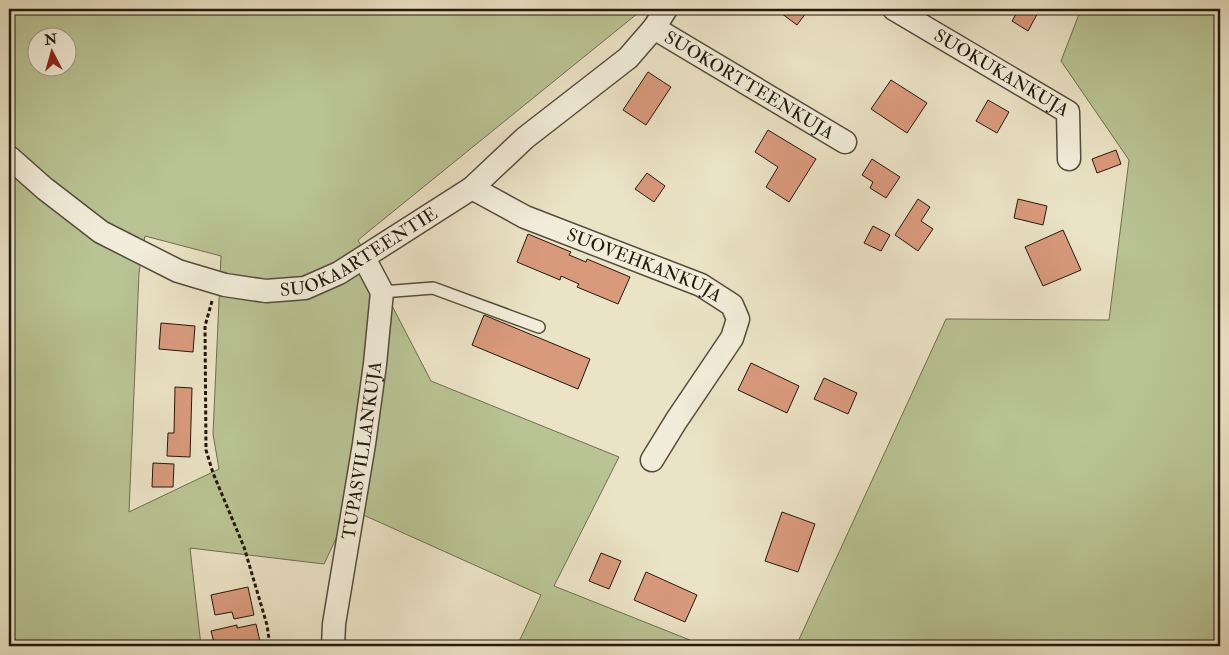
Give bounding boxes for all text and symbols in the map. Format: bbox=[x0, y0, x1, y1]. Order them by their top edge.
street label: SUOKUKANKUJA bbox=[930, 24, 1074, 122]
street label: SUOKORTTEENKUJA bbox=[660, 26, 839, 145]
north arrow bbox=[28, 28, 78, 78]
text: N bbox=[43, 30, 58, 49]
street label: SUOKAARTEENTIE bbox=[279, 202, 442, 302]
street label: SUOVEHKANKUJA bbox=[563, 223, 727, 308]
street label: TUPASVILLANKUJA bbox=[337, 359, 387, 541]

